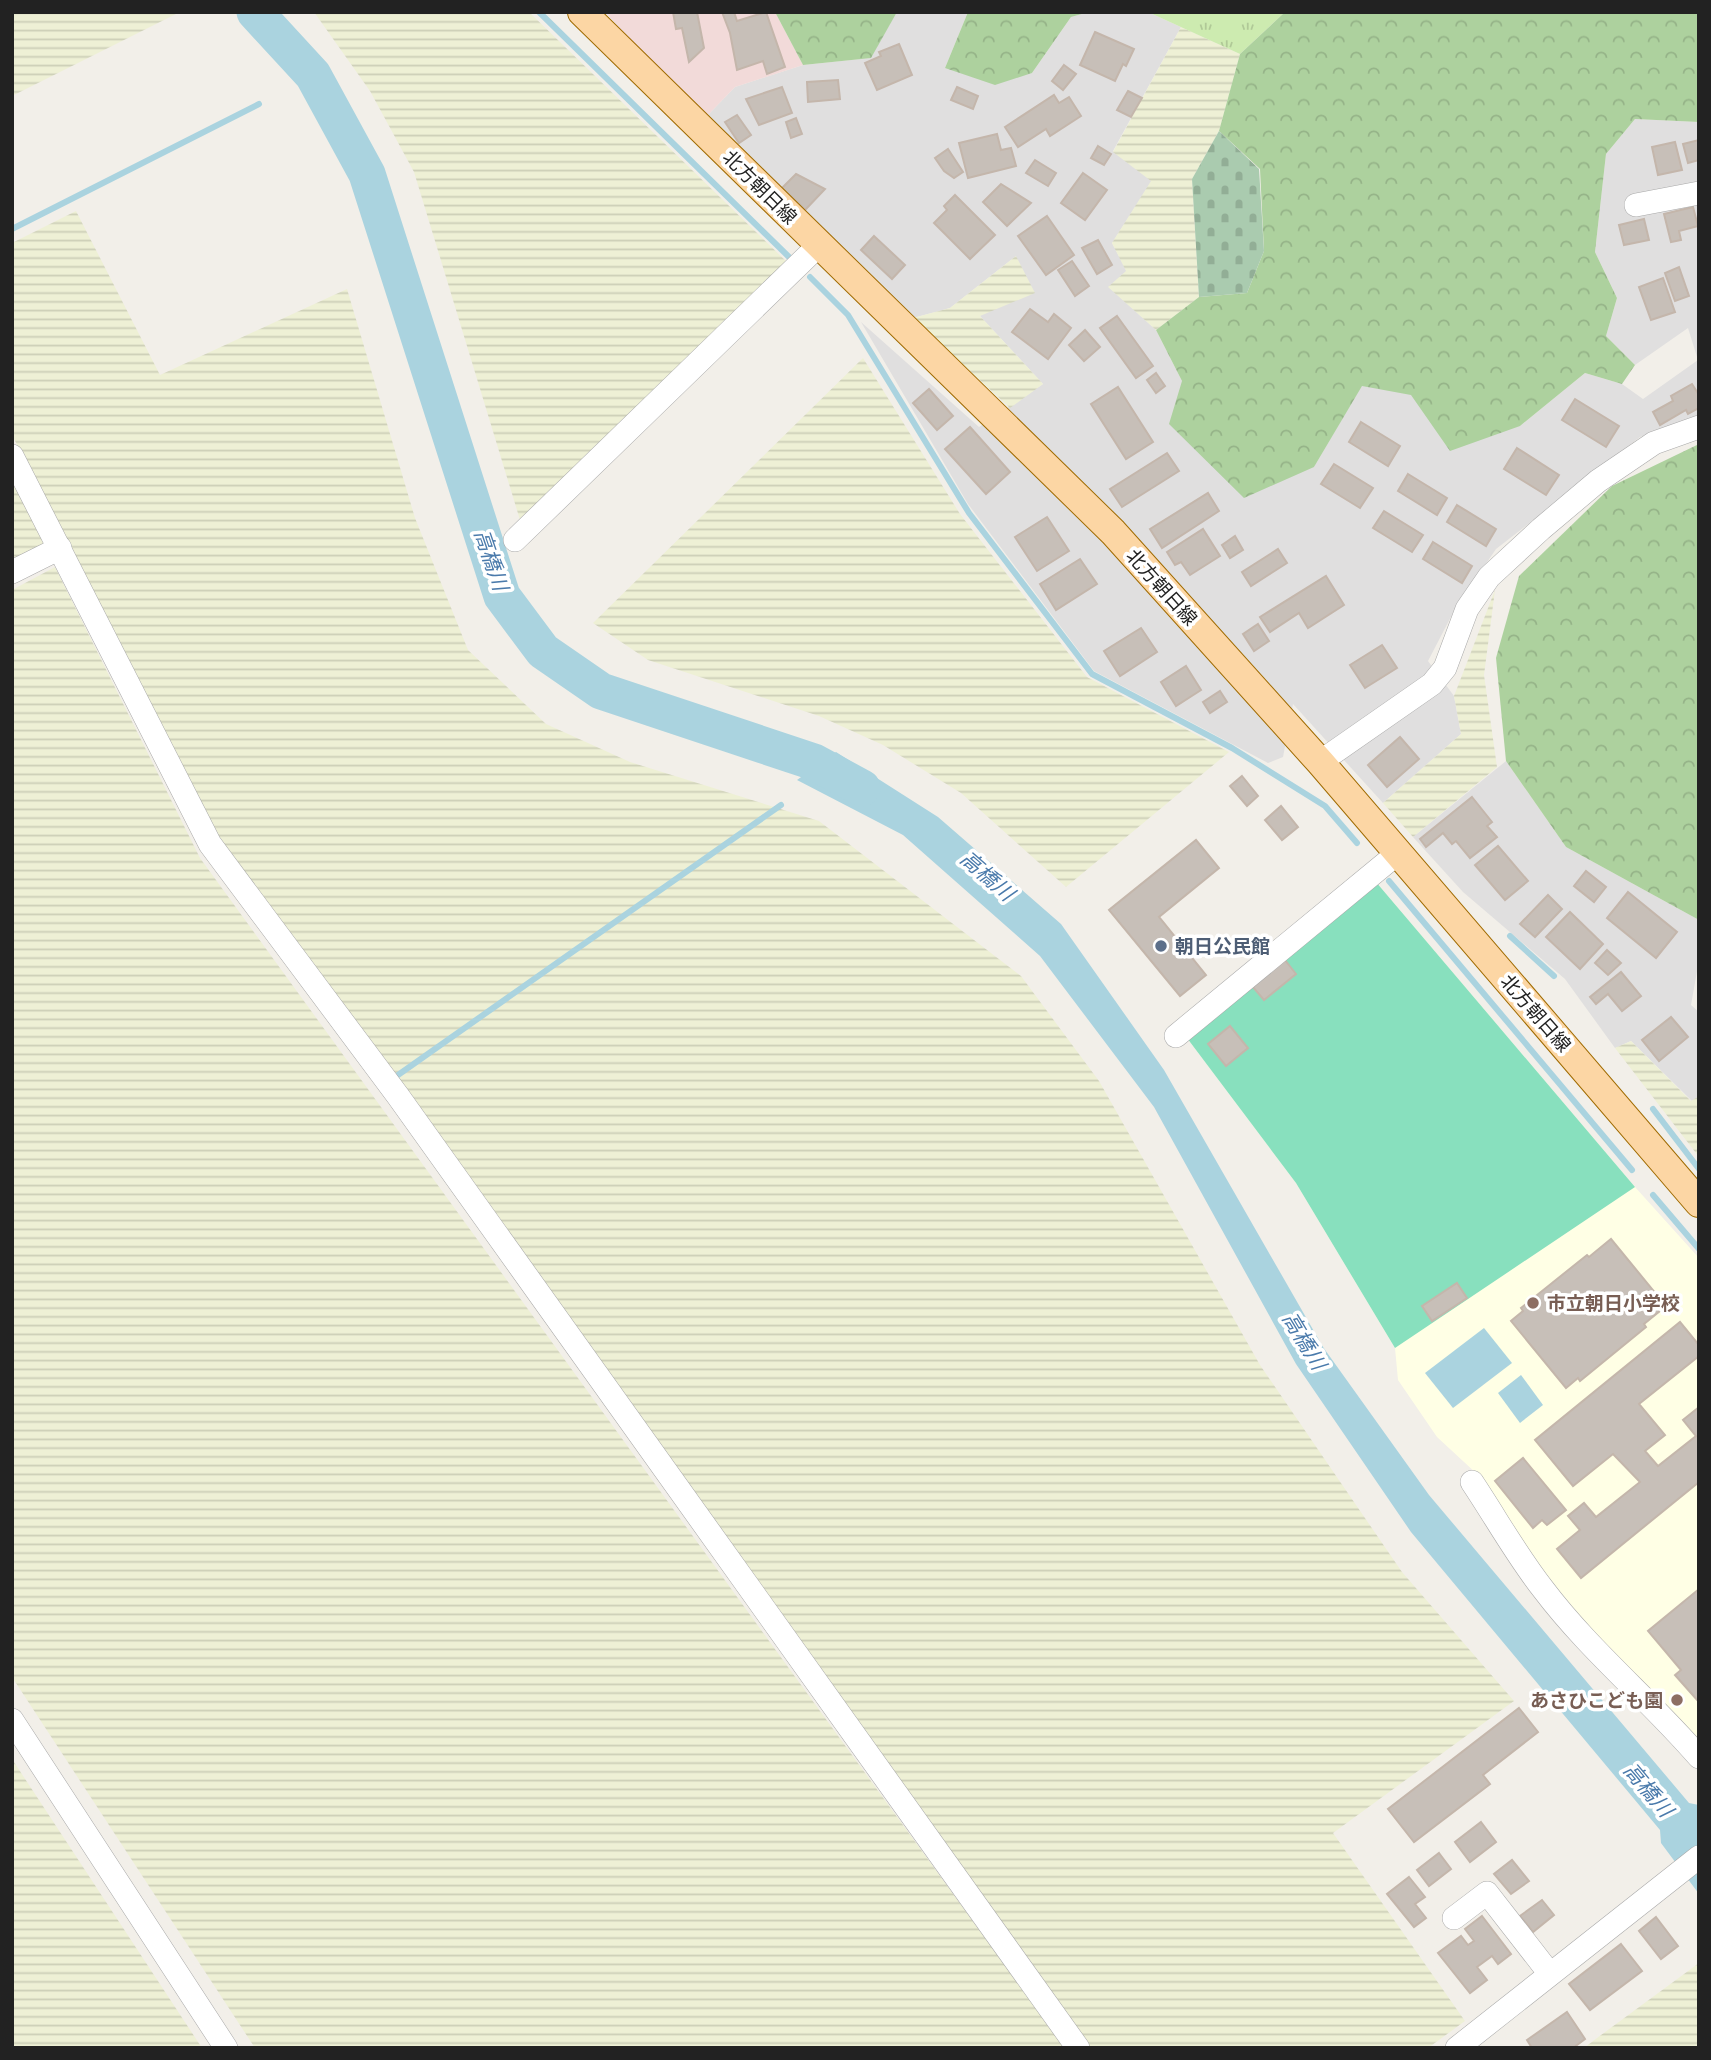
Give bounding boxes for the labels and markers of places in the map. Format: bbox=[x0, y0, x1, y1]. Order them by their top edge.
place label: 朝日公民館 bbox=[1175, 934, 1270, 957]
marker: 朝日公民館 bbox=[1153, 938, 1169, 954]
place label: 市立朝日小学校 bbox=[1547, 1291, 1680, 1314]
marker: 市立朝日小学校 bbox=[1525, 1295, 1541, 1311]
place label: あさひこども園 bbox=[1530, 1688, 1663, 1711]
marker: あさひこども園 bbox=[1669, 1692, 1685, 1708]

